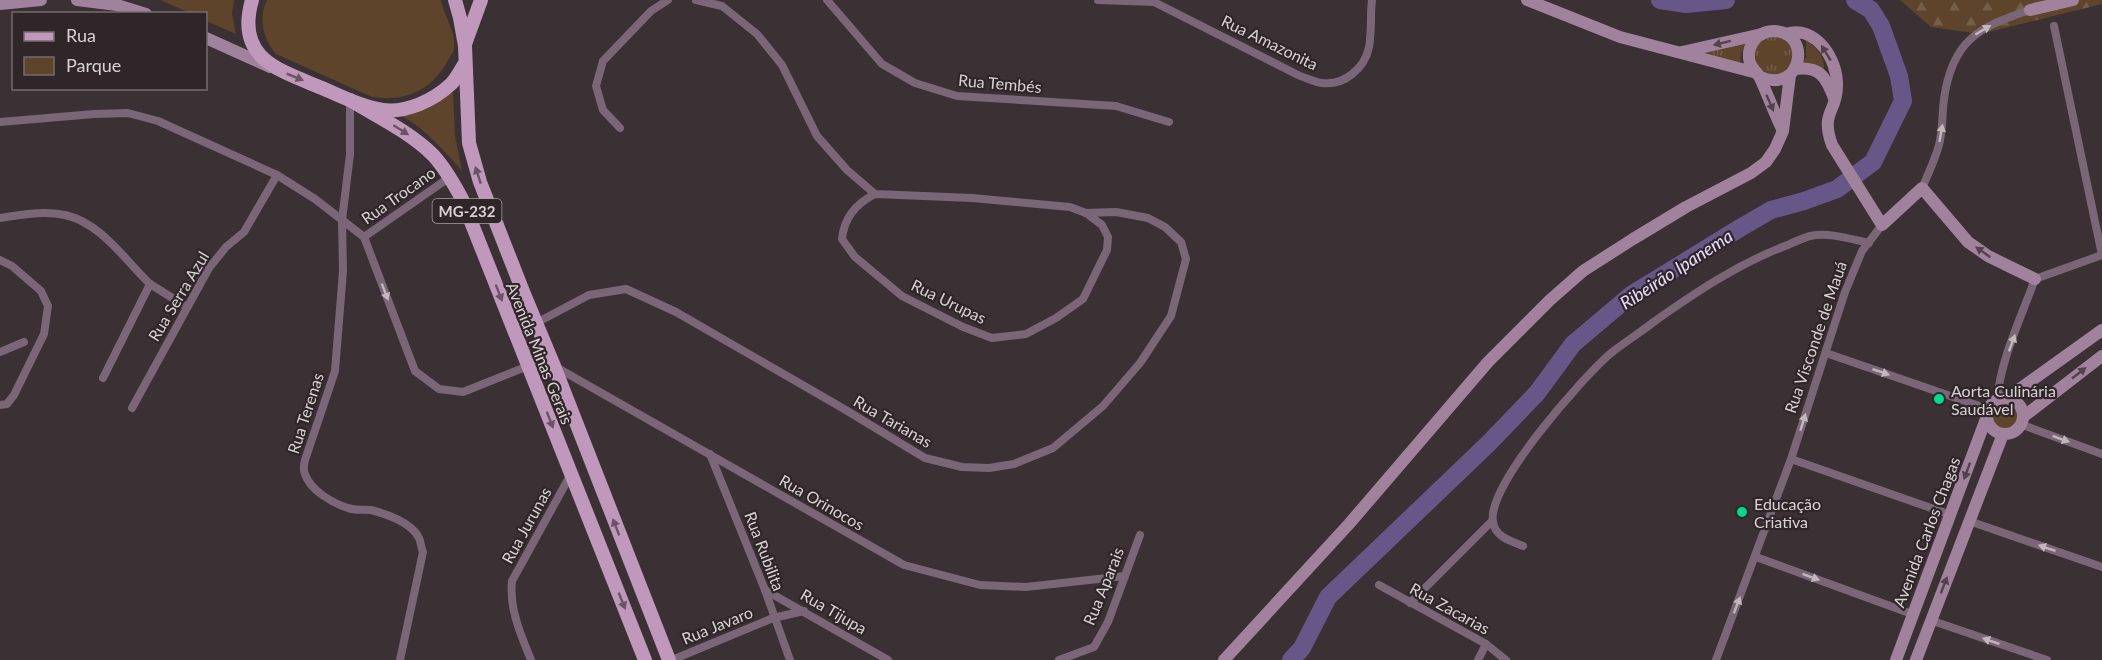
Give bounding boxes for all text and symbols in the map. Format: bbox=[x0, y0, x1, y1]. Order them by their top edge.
street label: Rua Amazonita bbox=[1219, 11, 1321, 73]
legend bbox=[12, 12, 207, 90]
text: Rua bbox=[66, 24, 96, 46]
one-way arrow bbox=[1975, 25, 1992, 35]
one-way arrow bbox=[1713, 38, 1731, 48]
one-way arrow bbox=[1821, 45, 1832, 61]
text: Parque bbox=[66, 54, 121, 76]
street label: Rua Tembés bbox=[958, 70, 1043, 96]
one-way arrow bbox=[286, 72, 304, 82]
one-way arrow bbox=[1765, 95, 1775, 113]
one-way arrow bbox=[1937, 123, 1946, 142]
one-way arrow bbox=[393, 125, 409, 136]
street label: Rua Trocano bbox=[357, 163, 439, 227]
one-way arrow bbox=[472, 166, 482, 184]
road number: MG-232 bbox=[432, 199, 502, 223]
water label: Ribeirão Ipanema bbox=[1615, 224, 1737, 314]
one-way arrow bbox=[1976, 246, 1992, 258]
street label: Rua Serra Azul bbox=[144, 248, 212, 344]
street label: Rua Visconde de Mauá bbox=[1780, 258, 1850, 416]
street label: Rua Urupas bbox=[909, 275, 990, 327]
street label: Avenida Minas Gerais bbox=[503, 279, 577, 427]
one-way arrow bbox=[380, 283, 390, 301]
one-way arrow bbox=[494, 284, 504, 302]
one-way arrow bbox=[2007, 334, 2017, 352]
one-way arrow bbox=[2071, 366, 2087, 379]
one-way arrow bbox=[1872, 368, 1890, 377]
street label: Rua Terenas bbox=[283, 370, 327, 456]
place label: Aorta Culinária Saudável bbox=[1951, 381, 2056, 418]
street label: Rua Tarianas bbox=[850, 391, 936, 451]
marker: Aorta Culinária Saudável bbox=[1932, 392, 1946, 406]
one-way arrow bbox=[546, 411, 555, 429]
one-way arrow bbox=[1799, 413, 1808, 431]
one-way arrow bbox=[2052, 435, 2070, 444]
street label: Avenida Carlos Chagas bbox=[1889, 454, 1963, 610]
one-way arrow bbox=[1961, 462, 1971, 480]
street label: Rua Orinocos bbox=[776, 470, 868, 534]
street label: Rua Jurunas bbox=[497, 484, 555, 566]
place label: Educação Criativa bbox=[1754, 494, 1821, 531]
marker: Educação Criativa bbox=[1735, 505, 1749, 519]
street label: Rua Rubilita bbox=[741, 509, 789, 593]
one-way arrow bbox=[611, 518, 621, 536]
one-way arrow bbox=[2038, 542, 2056, 552]
street label: Rua Aparais bbox=[1079, 544, 1127, 628]
one-way arrow bbox=[1802, 573, 1820, 582]
one-way arrow bbox=[1939, 576, 1949, 594]
street label: Rua Zacarias bbox=[1407, 578, 1493, 638]
street label: Rua Tijupa bbox=[798, 584, 870, 638]
one-way arrow bbox=[618, 592, 627, 610]
one-way arrow bbox=[1732, 596, 1742, 614]
street label: Rua Javaro bbox=[679, 602, 755, 648]
one-way arrow bbox=[1982, 635, 2000, 645]

